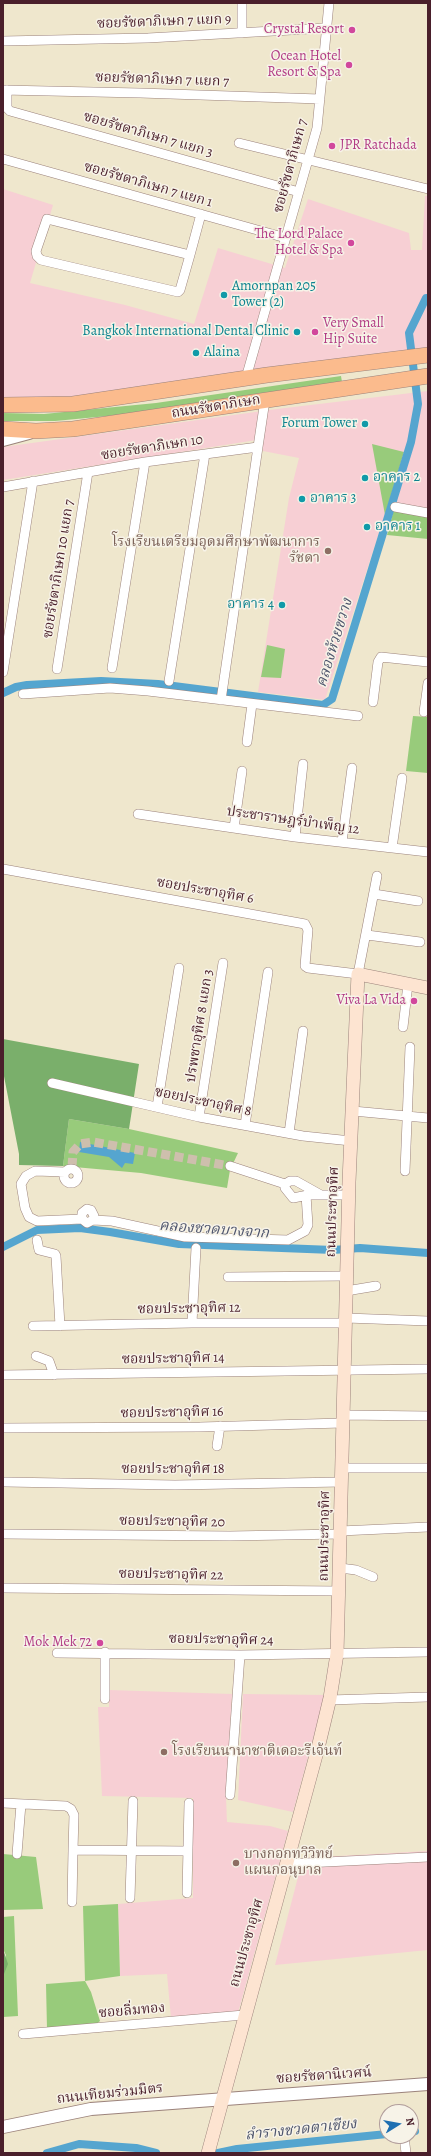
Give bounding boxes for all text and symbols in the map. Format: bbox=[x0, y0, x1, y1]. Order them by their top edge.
street label: ซอยรัชดาภิเษก 7 แยก 9 bbox=[97, 11, 231, 33]
place label: Crystal Resort bbox=[264, 22, 344, 38]
marker: Crystal Resort bbox=[347, 25, 357, 35]
place label: Ocean Hotel Resort & Spa bbox=[267, 49, 341, 82]
marker: Ocean Hotel Resort & Spa bbox=[344, 60, 354, 70]
street label: ซอยรัชดาภิเษก 7 แยก 7 bbox=[95, 69, 229, 91]
street label: ซอยรัชดาภิเษก 7 แยก 3 bbox=[81, 108, 215, 162]
street label: ซอยรัชดาภิเษก 7 bbox=[270, 117, 312, 215]
place label: JPR Ratchada bbox=[340, 138, 417, 154]
marker: JPR Ratchada bbox=[327, 141, 337, 151]
street label: ซอยรัชดาภิเษก 7 แยก 1 bbox=[82, 159, 214, 211]
place label: The Lord Palace Hotel & Spa bbox=[255, 227, 343, 260]
marker: The Lord Palace Hotel & Spa bbox=[346, 238, 356, 248]
place label: Amornpan 205 Tower (2) bbox=[232, 279, 316, 312]
marker: Amornpan 205 Tower (2) bbox=[219, 290, 229, 300]
place label: Very Small Hip Suite bbox=[323, 316, 384, 348]
place label: Bangkok International Dental Clinic bbox=[82, 324, 289, 340]
marker: Bangkok International Dental Clinic bbox=[292, 327, 302, 337]
marker: Very Small Hip Suite bbox=[310, 327, 320, 337]
place label: Alaina bbox=[204, 345, 240, 361]
marker: Alaina bbox=[191, 348, 201, 358]
street label: ถนนรัชดาภิเษก bbox=[170, 392, 262, 422]
place label: Forum Tower bbox=[281, 416, 357, 432]
marker: Forum Tower bbox=[360, 419, 370, 429]
street label: ซอยรัชดาภิเษก 10 bbox=[100, 432, 204, 464]
place label: อาคาร 2 bbox=[373, 470, 420, 486]
marker: อาคาร 2 bbox=[360, 473, 370, 483]
place label: อาคาร 3 bbox=[310, 491, 356, 507]
marker: อาคาร 3 bbox=[297, 494, 307, 504]
street label: ซอยรัชดาภิเษก 10 แยก 7 bbox=[40, 498, 78, 640]
place label: อาคาร 1 bbox=[375, 519, 420, 535]
marker: อาคาร 1 bbox=[362, 522, 372, 532]
place label: โรงเรียนเตรียมอุดมศึกษาพัฒนาการ รัชดา bbox=[112, 535, 320, 568]
marker: โรงเรียนเตรียมอุดมศึกษาพัฒนาการ รัชดา bbox=[323, 546, 333, 556]
water label: คลองห้วยขวาง bbox=[313, 596, 357, 690]
place label: อาคาร 4 bbox=[227, 597, 274, 613]
marker: อาคาร 4 bbox=[277, 600, 287, 610]
street label: ประชาราษฎร์บำเพ็ญ 12 bbox=[225, 803, 361, 839]
street label: ซอยประชาอุทิศ 6 bbox=[155, 874, 255, 908]
street label: ปรพชาอุทิศ 8 แยก 3 bbox=[183, 968, 217, 1084]
place label: Viva La Vida bbox=[336, 993, 406, 1009]
marker: Viva La Vida bbox=[409, 996, 419, 1006]
street label: ซอยประชาอุทิศ 8 bbox=[153, 1084, 253, 1120]
street label: ถนนประชาอุทิศ bbox=[323, 1166, 343, 1258]
water label: คลองชวดบางจาก bbox=[158, 1217, 270, 1243]
street label: ซอยประชาอุทิศ 12 bbox=[137, 1300, 241, 1318]
street label: ซอยประชาอุทิศ 14 bbox=[121, 1350, 225, 1368]
street label: ซอยประชาอุทิศ 16 bbox=[120, 1404, 224, 1422]
street label: ซอยประชาอุทิศ 18 bbox=[121, 1462, 225, 1478]
street label: ถนนประชาอุทิศ bbox=[316, 1490, 334, 1582]
street label: ซอยประชาอุทิศ 20 bbox=[119, 1513, 225, 1531]
street label: ซอยประชาอุทิศ 22 bbox=[118, 1566, 224, 1584]
street label: ซอยประชาอุทิศ 24 bbox=[169, 1631, 273, 1649]
place label: Mok Mek 72 bbox=[24, 1635, 92, 1651]
marker: Mok Mek 72 bbox=[95, 1638, 105, 1648]
place label: โรงเรียนนานาชาติเดอะรีเจ้นท์ bbox=[172, 1744, 342, 1760]
marker: โรงเรียนนานาชาติเดอะรีเจ้นท์ bbox=[159, 1747, 169, 1757]
place label: บางกอกทวิวิทย์ แผนกอนุบาล bbox=[244, 1847, 333, 1880]
marker: บางกอกทวิวิทย์ แผนกอนุบาล bbox=[231, 1858, 241, 1868]
street label: ถนนประชาอุทิศ bbox=[226, 1897, 268, 1989]
street label: ซอยลิ่มทอง bbox=[98, 2000, 166, 2022]
street label: ซอยรัชดานิเวศน์ bbox=[276, 2064, 372, 2088]
street label: ถนนเทียมร่วมมิตร bbox=[56, 2080, 164, 2108]
north arrow bbox=[379, 2104, 419, 2144]
water label: ลำรางชวดตาเชียง bbox=[244, 2115, 358, 2145]
text: N bbox=[402, 2116, 418, 2127]

